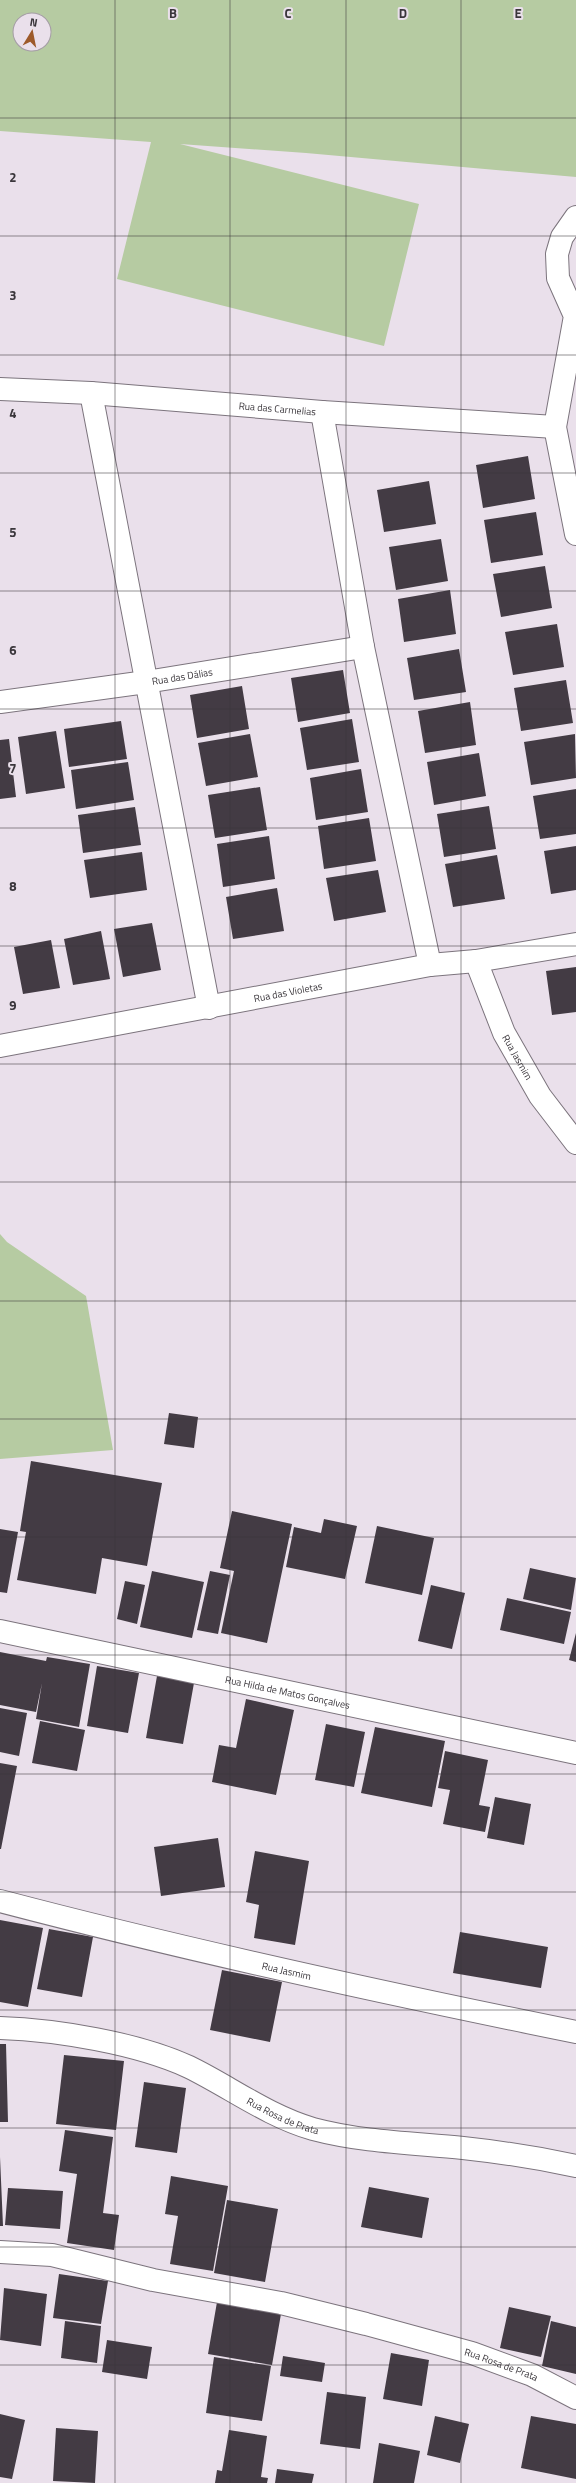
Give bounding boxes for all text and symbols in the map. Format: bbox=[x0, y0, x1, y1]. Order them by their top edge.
text: B bbox=[169, 3, 177, 23]
text: C bbox=[284, 3, 292, 23]
text: D bbox=[399, 3, 407, 23]
text: E bbox=[514, 3, 522, 23]
north arrow bbox=[12, 12, 52, 52]
text: N bbox=[29, 14, 39, 31]
text: 2 bbox=[9, 167, 17, 187]
text: 3 bbox=[9, 285, 17, 305]
street label: Rua das Carmelias bbox=[238, 398, 317, 419]
text: 4 bbox=[9, 403, 17, 423]
text: 5 bbox=[9, 522, 17, 542]
text: 6 bbox=[9, 640, 17, 660]
street label: Rua das Dálias bbox=[151, 664, 214, 688]
text: 7 bbox=[9, 758, 17, 778]
text: 8 bbox=[9, 876, 17, 896]
street label: Rua das Violetas bbox=[252, 978, 324, 1006]
text: 9 bbox=[9, 995, 17, 1015]
street label: Rua Jasmim bbox=[499, 1032, 537, 1083]
street label: Rua Hilda de Matos Gonçalves bbox=[224, 1671, 352, 1712]
street label: Rua Jasmim bbox=[261, 1958, 313, 1983]
street label: Rua Rosa de Prata bbox=[244, 2093, 320, 2138]
street label: Rua Rosa de Prata bbox=[463, 2344, 541, 2385]

